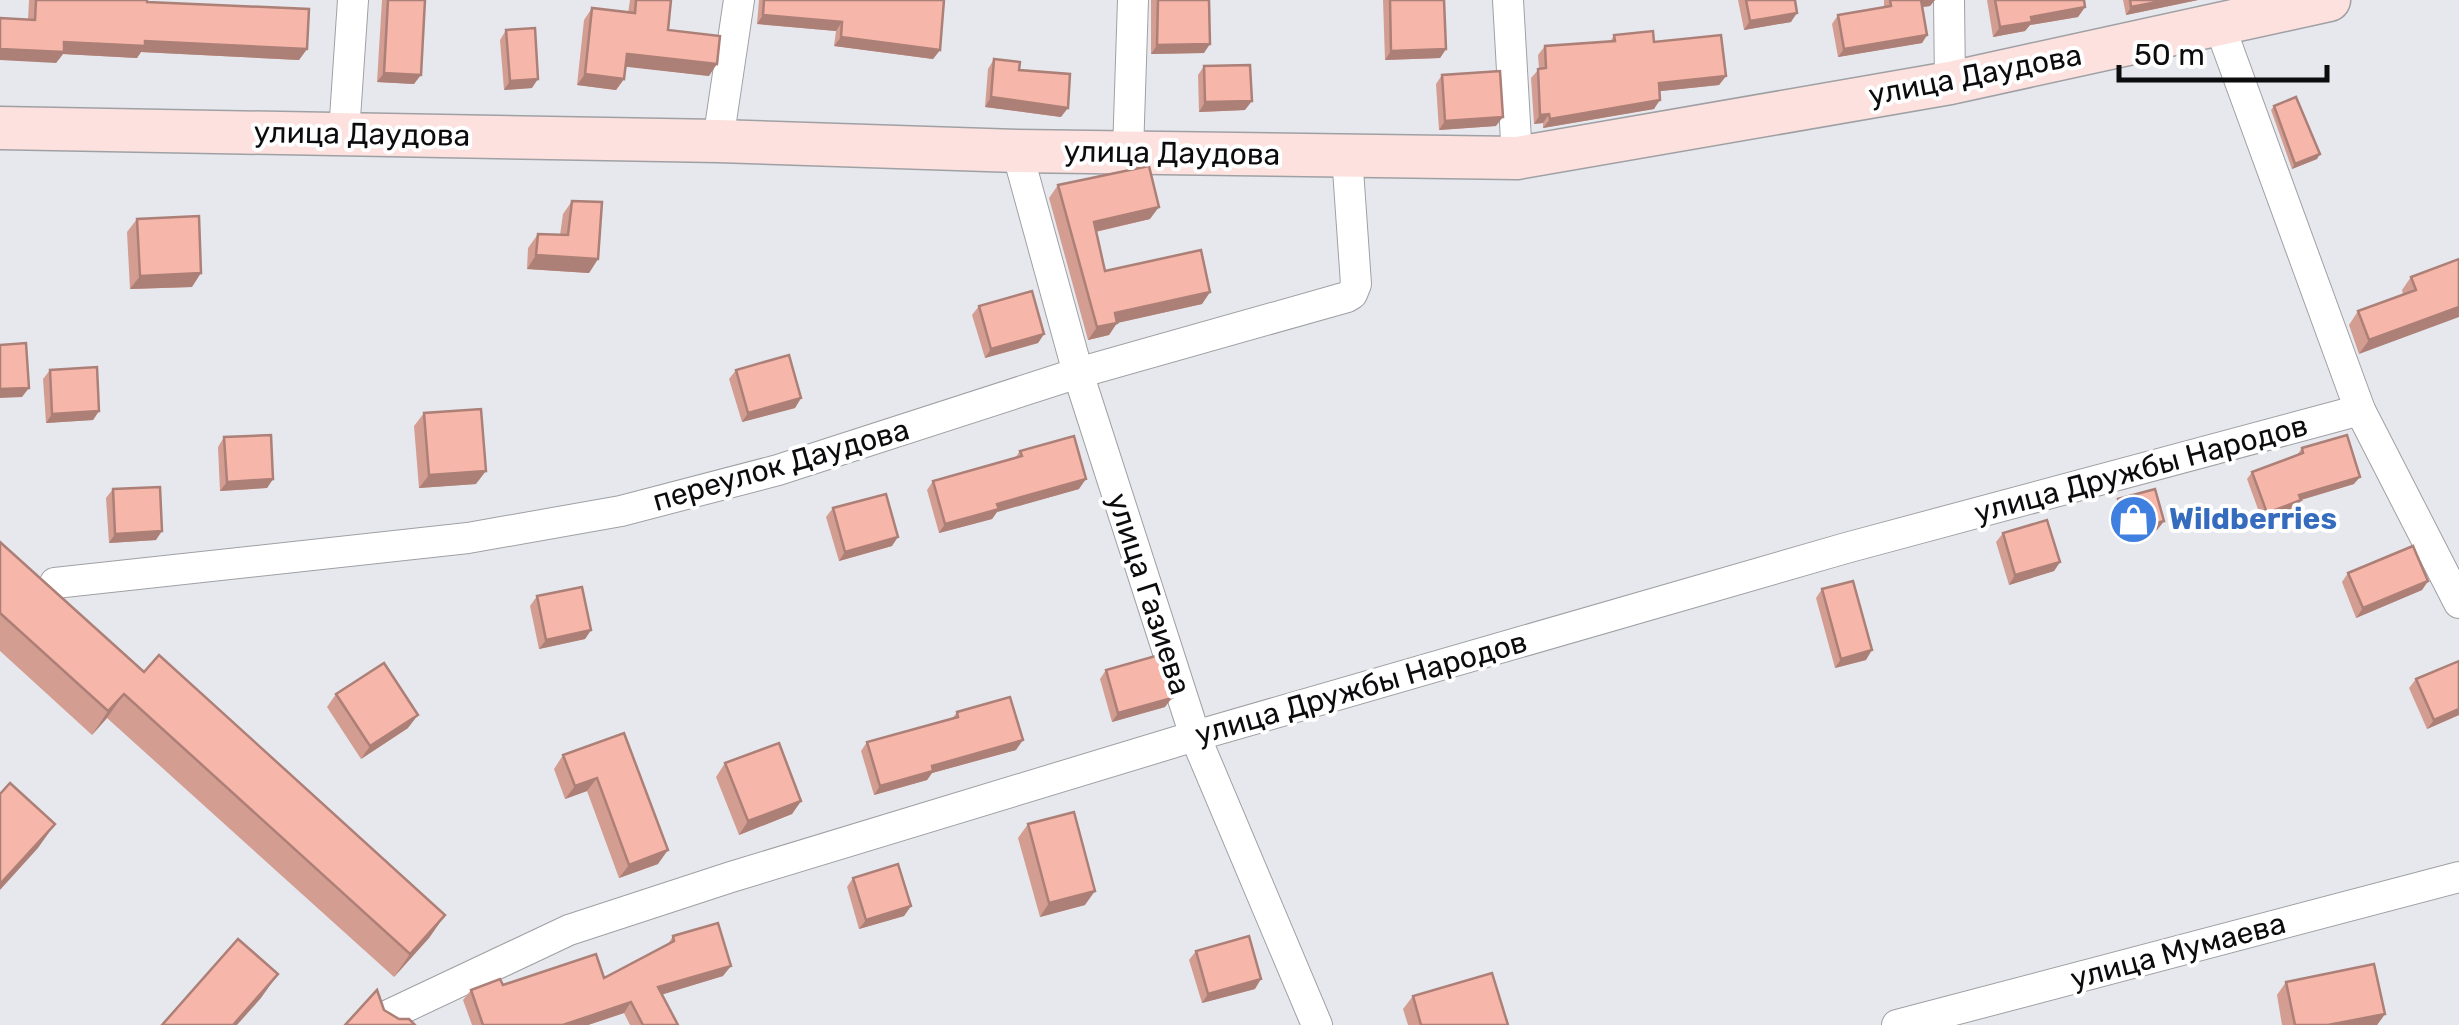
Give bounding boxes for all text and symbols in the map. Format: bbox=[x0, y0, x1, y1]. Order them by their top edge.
scale bar bbox=[2119, 20, 2326, 82]
street label: улица Даудова bbox=[1865, 37, 2085, 113]
text: 50 m bbox=[2134, 37, 2205, 73]
street label: улица Даудова bbox=[253, 114, 471, 154]
street label: улица Даудова bbox=[1063, 133, 1281, 173]
street label: улица Дружбы Народов bbox=[1970, 407, 2312, 531]
street label: переулок Даудова bbox=[649, 411, 913, 519]
street label: улица Газиева bbox=[1099, 489, 1199, 699]
shop icon: Wildberries bbox=[2108, 493, 2160, 545]
place label: Wildberries bbox=[2169, 501, 2337, 537]
street label: улица Дружбы Народов bbox=[1191, 623, 1531, 753]
street label: улица Мумаева bbox=[2067, 905, 2289, 997]

